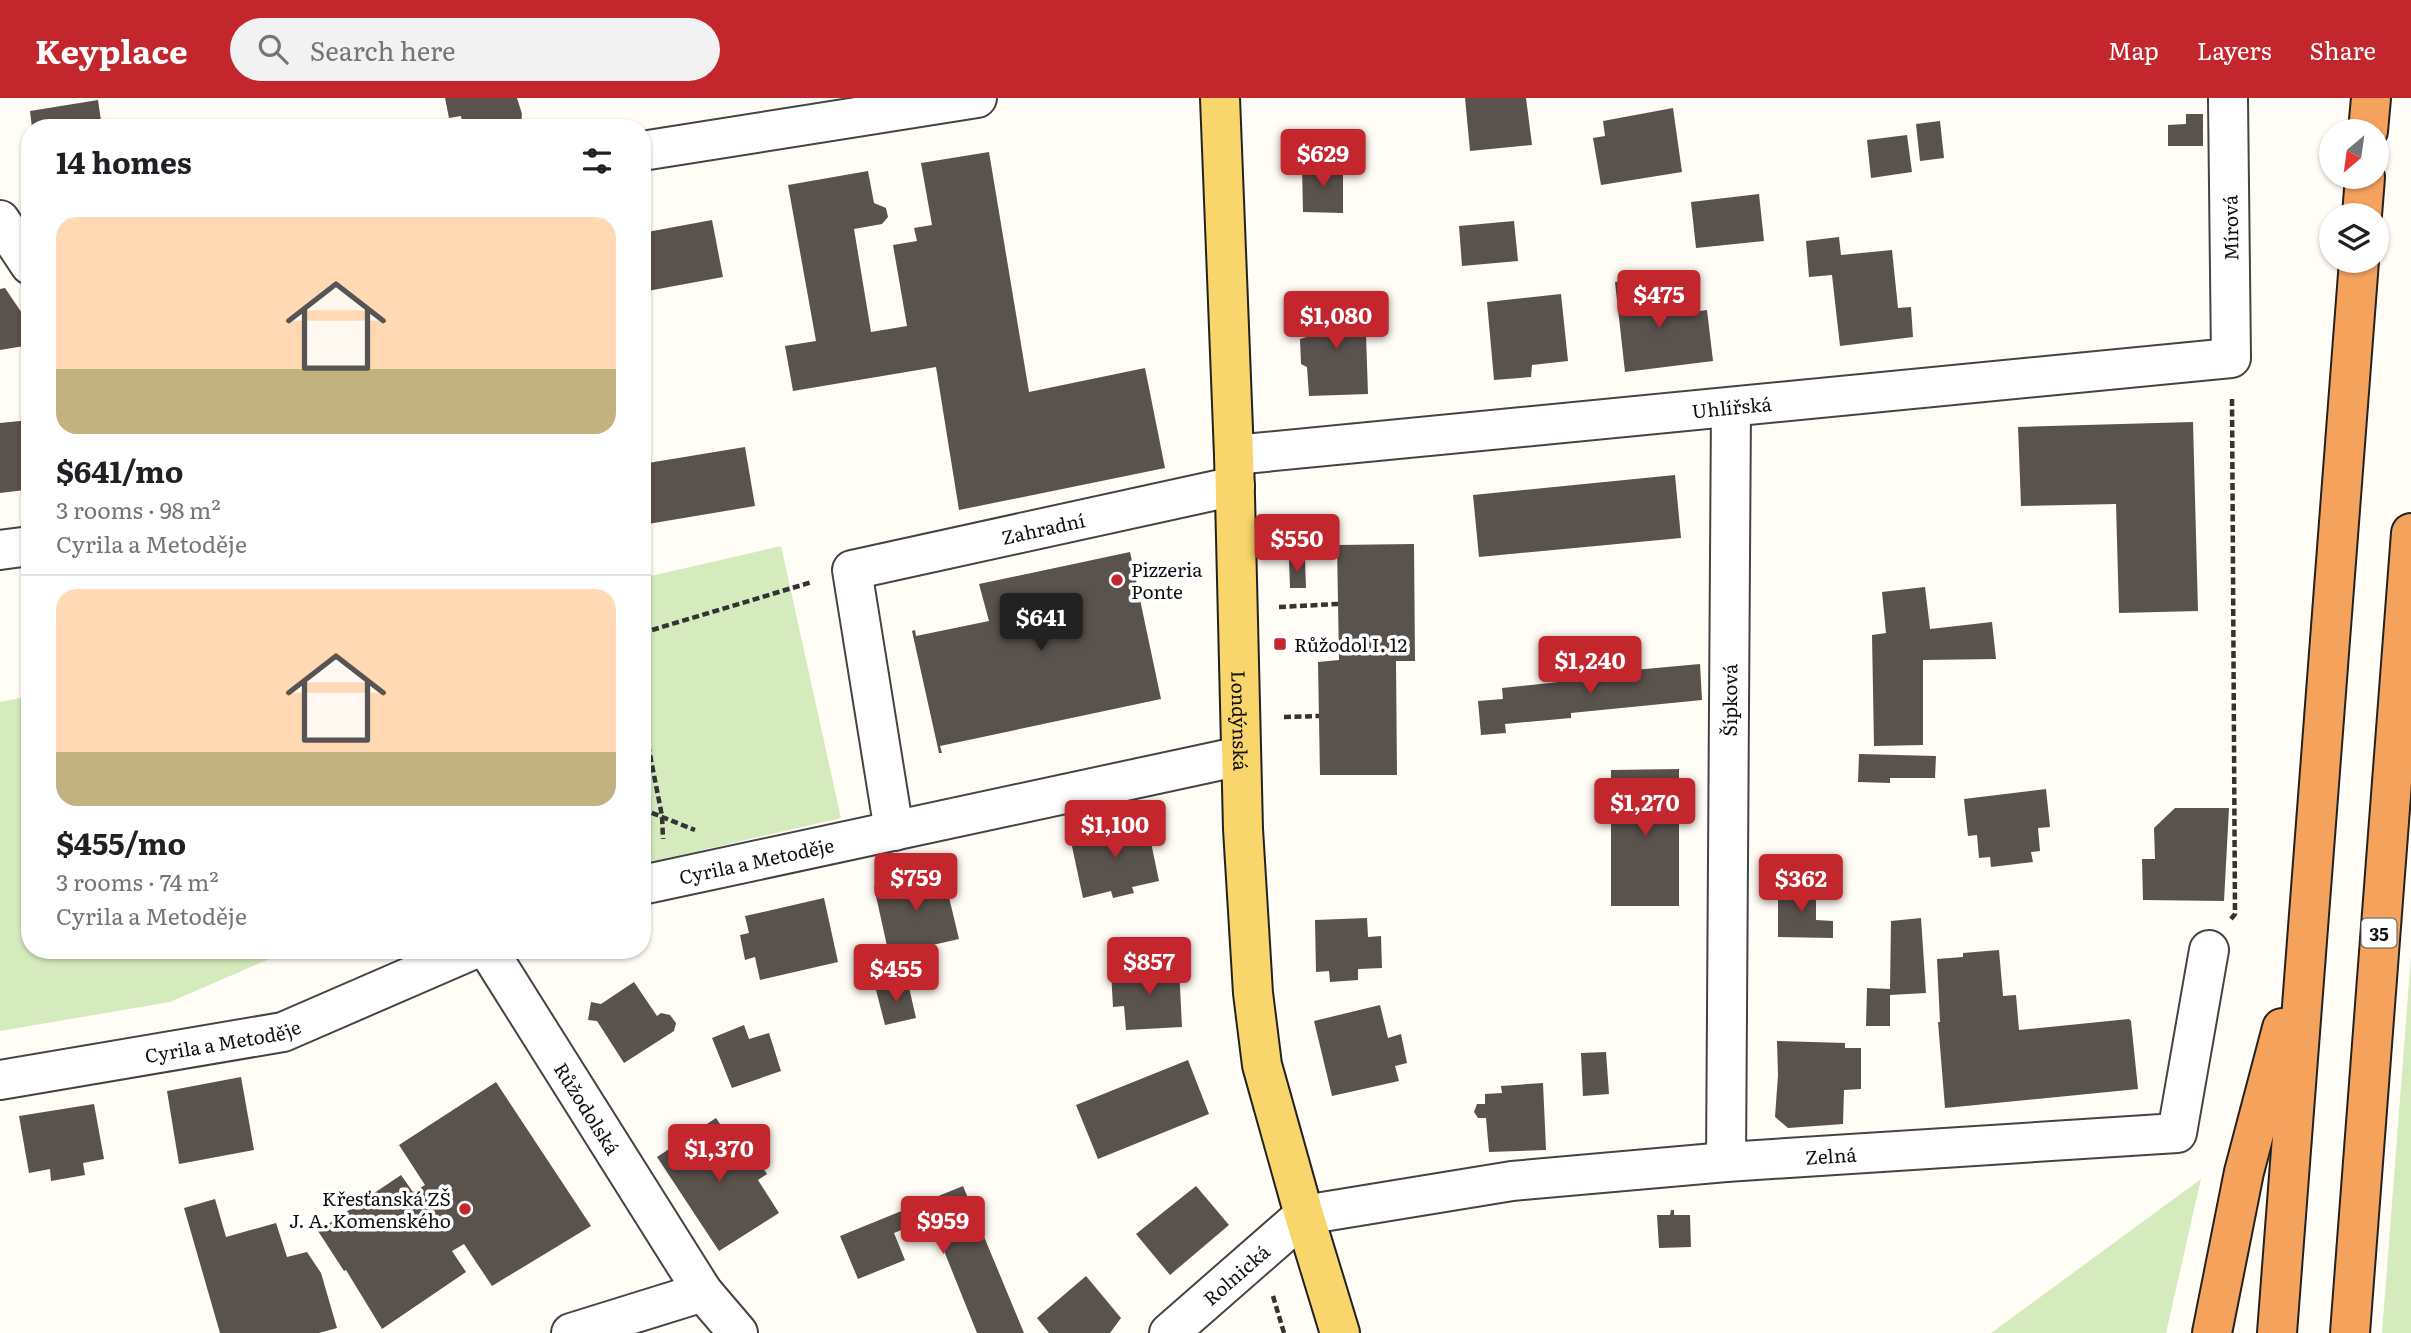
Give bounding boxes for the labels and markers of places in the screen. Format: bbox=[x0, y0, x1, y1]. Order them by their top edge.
pin: $629 bbox=[1282, 130, 1364, 189]
pin: $475 bbox=[1618, 271, 1700, 330]
pin: $1,080 bbox=[1279, 292, 1393, 351]
pin: $550 bbox=[1256, 514, 1338, 574]
place label: Pizzeria Ponte bbox=[1131, 555, 1203, 605]
marker: Pizzeria Ponte bbox=[1109, 572, 1125, 588]
pin: $641 bbox=[1000, 594, 1082, 653]
place label: Růžodol I. 12 bbox=[1294, 630, 1407, 658]
marker: Růžodol I. 12 bbox=[1272, 636, 1288, 652]
pin: $1,240 bbox=[1533, 636, 1647, 696]
pin: $1,270 bbox=[1588, 778, 1702, 838]
pin: $1,100 bbox=[1058, 800, 1172, 860]
pin: $759 bbox=[875, 854, 957, 913]
pin: $362 bbox=[1760, 854, 1842, 914]
pin: $857 bbox=[1108, 937, 1190, 997]
pin: $455 bbox=[855, 944, 937, 1004]
pin: $1,370 bbox=[662, 1124, 776, 1184]
place label: Křesťanská ZŠ J. A. Komenského bbox=[289, 1184, 451, 1234]
pin: $959 bbox=[902, 1196, 984, 1256]
marker: Křesťanská ZŠ J. A. Komenského bbox=[457, 1201, 473, 1217]

